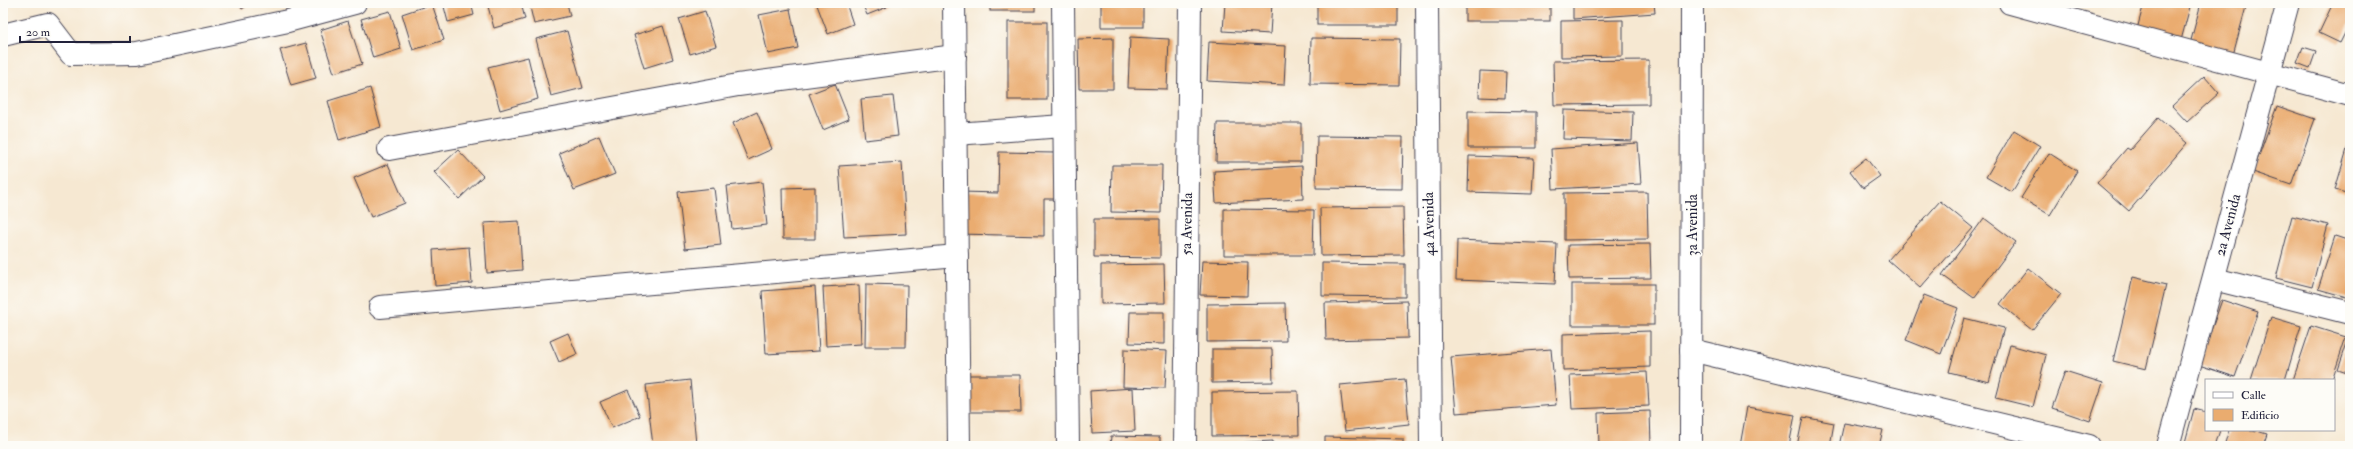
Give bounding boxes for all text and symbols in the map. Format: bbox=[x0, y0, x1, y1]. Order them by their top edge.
scale bar bbox=[20, 18, 130, 44]
text: 20 m bbox=[26, 25, 51, 40]
street label: 4a Avenida bbox=[1419, 191, 1439, 256]
street label: 2a Avenida bbox=[2211, 191, 2246, 258]
street label: 5a Avenida bbox=[1177, 192, 1197, 256]
street label: 3a Avenida bbox=[1683, 193, 1702, 256]
legend bbox=[2205, 379, 2335, 431]
text: Calle bbox=[2241, 388, 2266, 403]
text: Edificio bbox=[2241, 408, 2279, 423]

